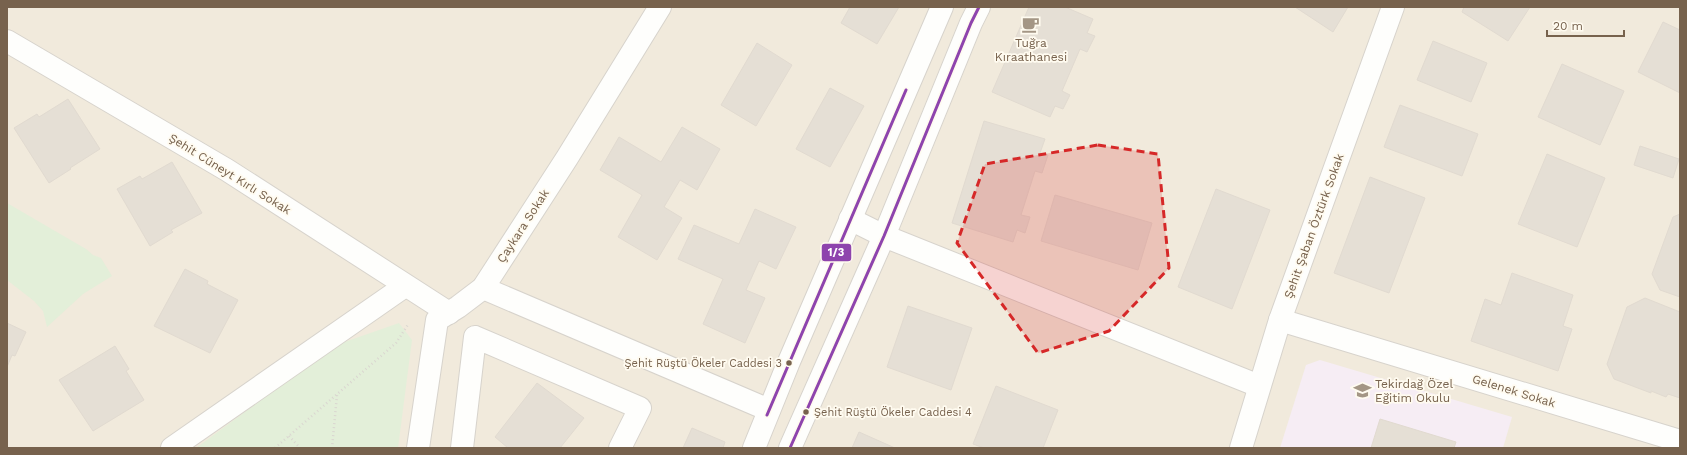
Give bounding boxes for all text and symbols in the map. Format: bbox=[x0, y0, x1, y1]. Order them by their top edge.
scale bar bbox=[1547, 12, 1624, 38]
cafe icon: Tuğra Kıraathanesi bbox=[1021, 14, 1041, 34]
text: 20 m bbox=[1553, 19, 1583, 33]
place label: Tuğra Kıraathanesi bbox=[995, 36, 1067, 64]
street label: Şehit Cüneyt Kırlı Sokak bbox=[166, 131, 294, 218]
street label: Şehit Şaban Öztürk Sokak bbox=[1281, 152, 1347, 300]
street label: Çaykara Sokak bbox=[494, 186, 552, 265]
line badge: 1/3 bbox=[821, 243, 852, 262]
text: 1/3 bbox=[828, 246, 845, 259]
place label: Şehit Rüştü Ökeler Caddesi 3 bbox=[625, 356, 782, 370]
marker: Şehit Rüştü Ökeler Caddesi 3 bbox=[784, 358, 794, 368]
street label: Gelenek Sokak bbox=[1471, 372, 1558, 410]
place label: Tekirdağ Özel Eğitim Okulu bbox=[1375, 377, 1453, 405]
school or university icon: Tekirdağ Özel Eğitim Okulu bbox=[1352, 381, 1372, 401]
place label: Şehit Rüştü Ökeler Caddesi 4 bbox=[814, 405, 972, 419]
marker: Şehit Rüştü Ökeler Caddesi 4 bbox=[801, 407, 811, 417]

